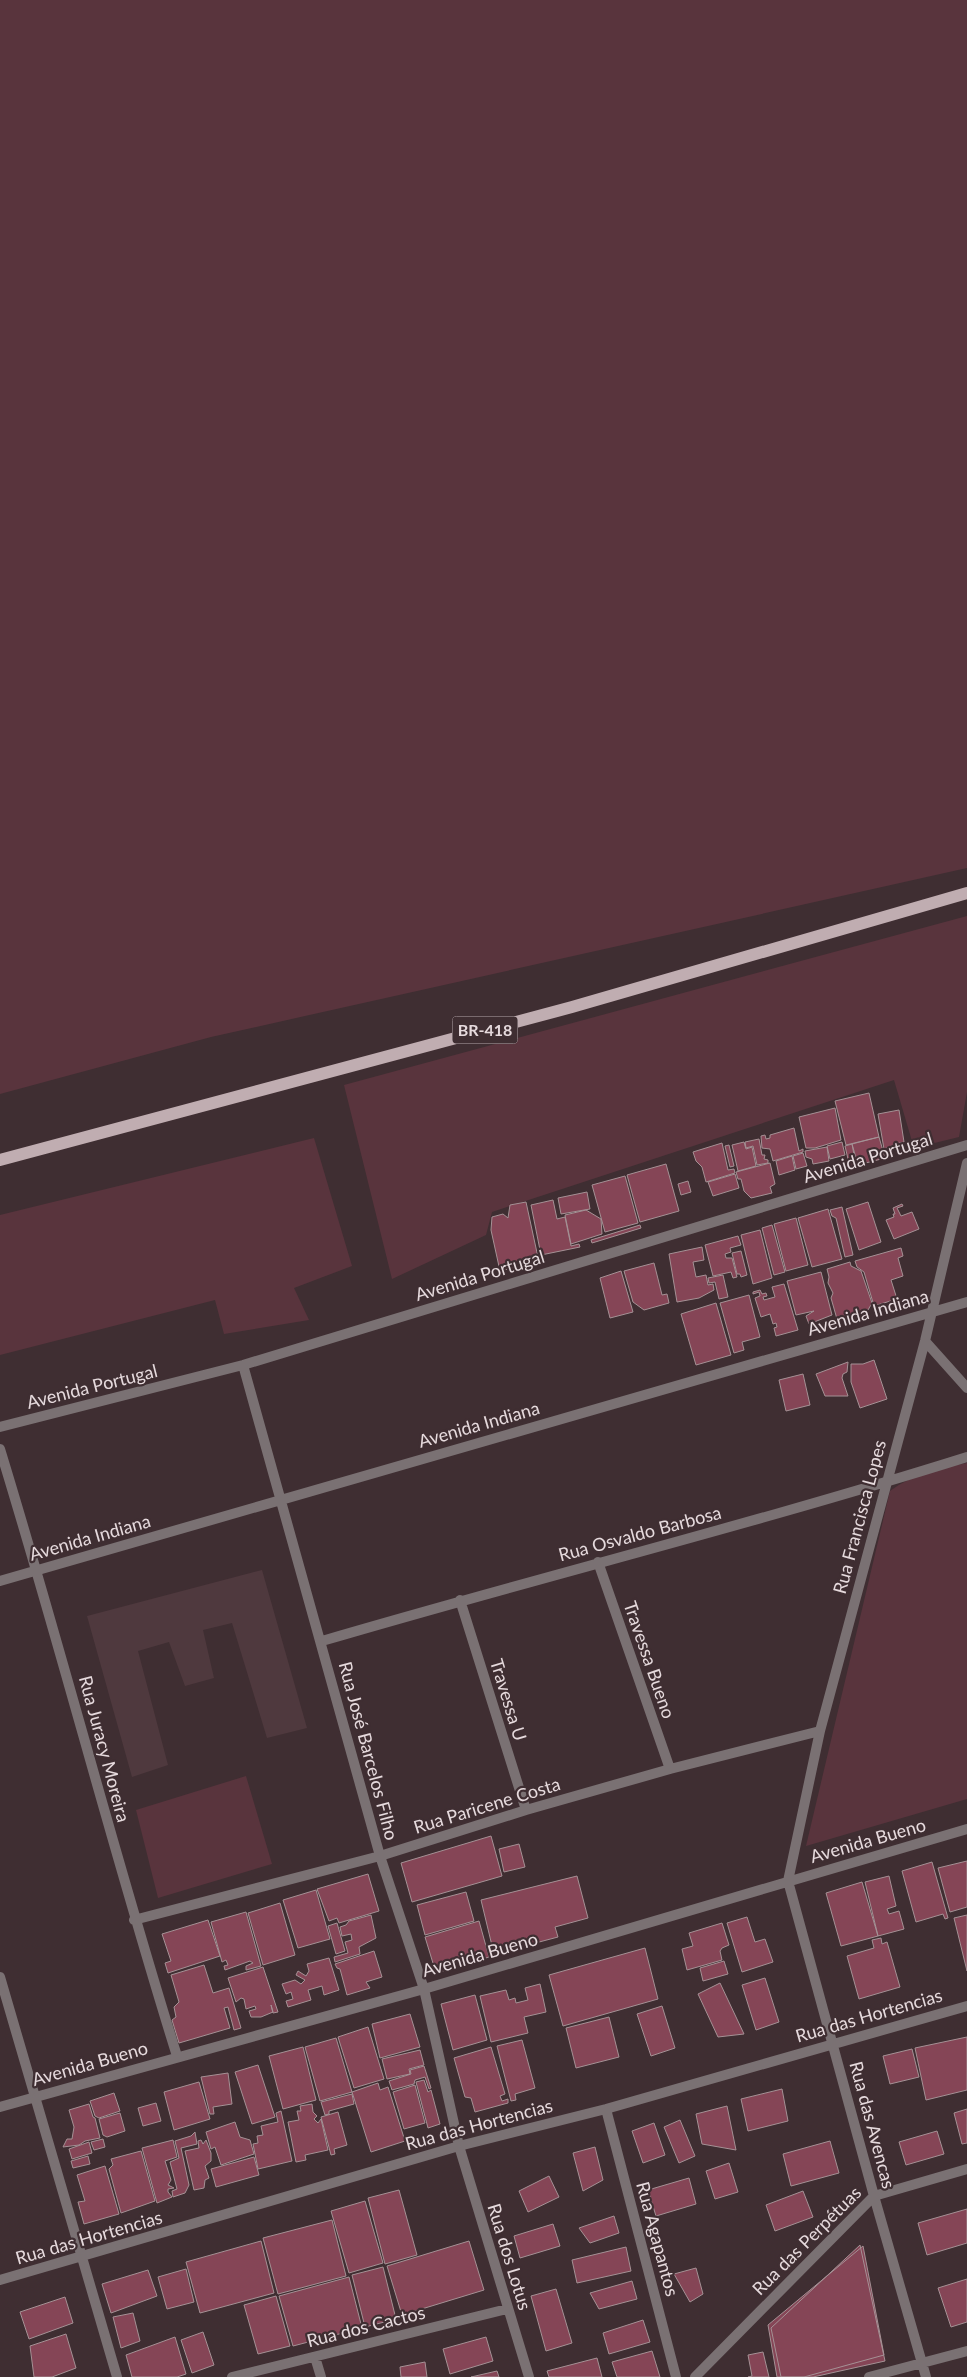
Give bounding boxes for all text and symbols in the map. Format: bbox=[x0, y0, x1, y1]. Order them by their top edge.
road number: BR-418 bbox=[452, 1016, 518, 1044]
street label: Avenida Portugal bbox=[800, 1127, 935, 1187]
street label: Avenida Portugal bbox=[412, 1245, 547, 1305]
street label: Avenida Indiana bbox=[804, 1284, 931, 1340]
street label: Avenida Portugal bbox=[24, 1359, 159, 1413]
street label: Avenida Indiana bbox=[415, 1396, 542, 1452]
street label: Rua Francisca Lopes bbox=[828, 1437, 890, 1596]
street label: Rua Osvaldo Barbosa bbox=[556, 1501, 724, 1565]
street label: Avenida Indiana bbox=[26, 1509, 153, 1565]
street label: Travessa Bueno bbox=[620, 1598, 680, 1721]
street label: Travessa U bbox=[486, 1656, 532, 1743]
street label: Rua José Barcelos Filho bbox=[335, 1659, 403, 1842]
street label: Rua Juracy Moreira bbox=[75, 1673, 135, 1824]
street label: Rua Paricene Costa bbox=[411, 1772, 563, 1838]
street label: Avenida Bueno bbox=[807, 1813, 928, 1867]
street label: Avenida Bueno bbox=[419, 1927, 540, 1981]
street label: Rua das Hortencias bbox=[793, 1983, 945, 2047]
street label: Avenida Bueno bbox=[29, 2036, 150, 2090]
street label: Rua das Avencas bbox=[845, 2059, 901, 2191]
street label: Rua das Hortencias bbox=[403, 2094, 555, 2154]
street label: Rua Agapantos bbox=[632, 2179, 684, 2299]
street label: Rua das Perpétuas bbox=[747, 2181, 866, 2299]
street label: Rua dos Lotus bbox=[483, 2201, 537, 2313]
street label: Rua das Hortencias bbox=[13, 2205, 165, 2269]
street label: Rua dos Cactos bbox=[304, 2301, 427, 2351]

